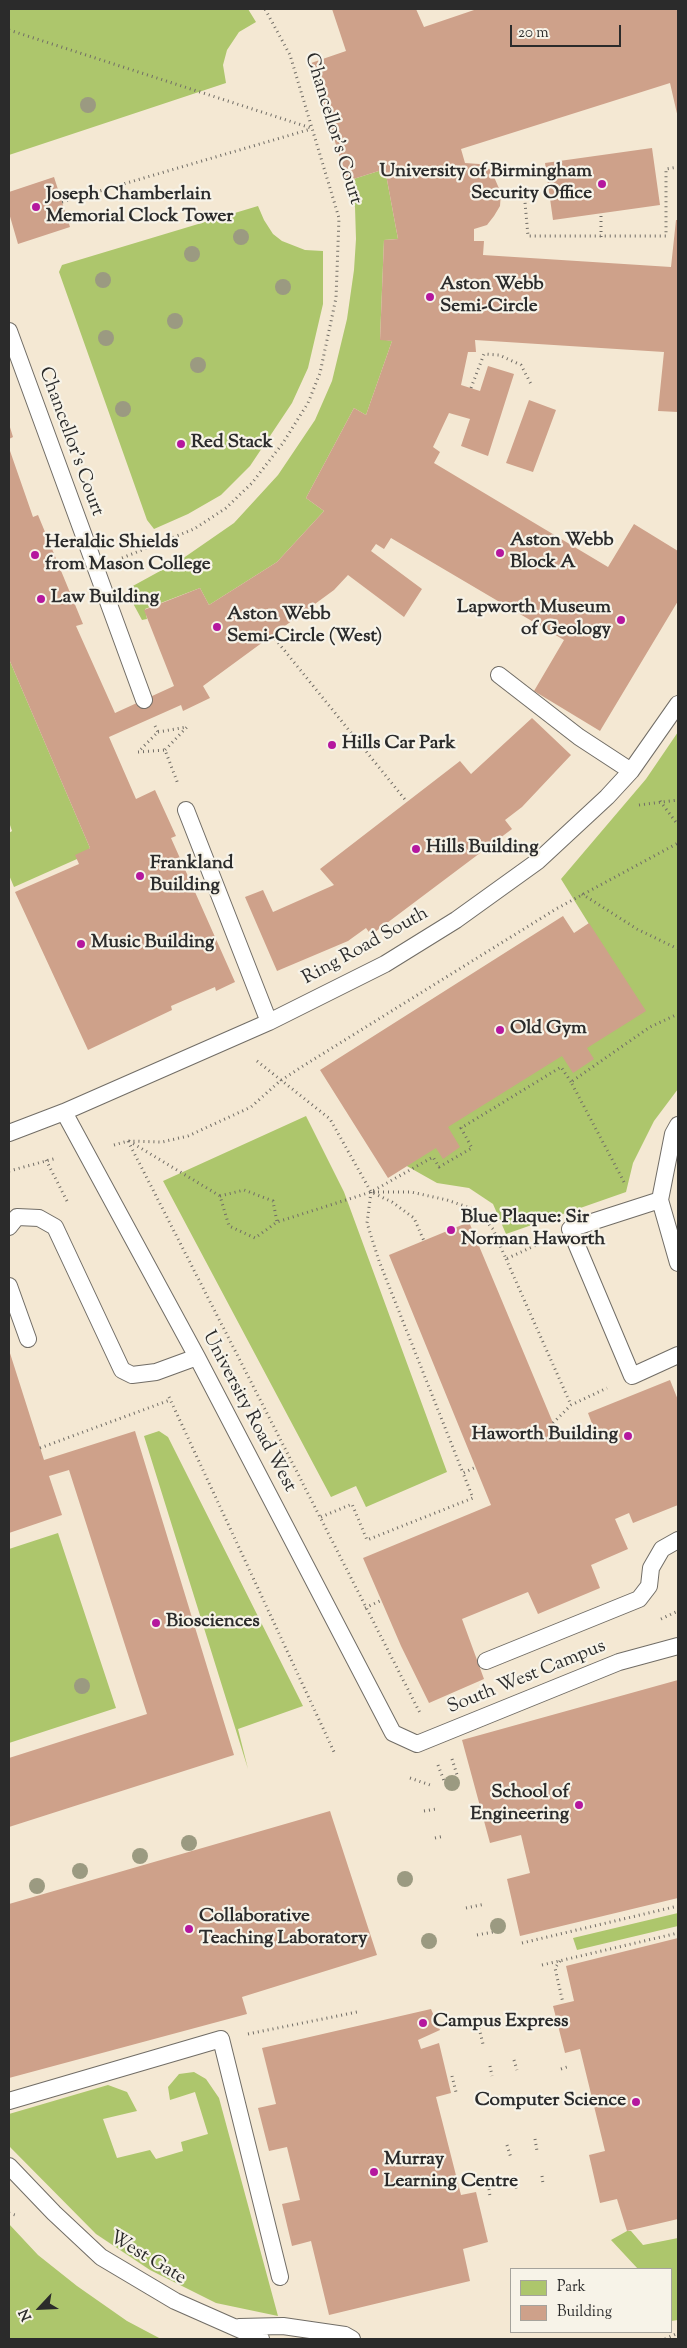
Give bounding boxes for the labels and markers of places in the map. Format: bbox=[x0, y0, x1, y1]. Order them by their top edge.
place label: University of Birmingham Security Office bbox=[379, 162, 592, 206]
marker: University of Birmingham Security Office bbox=[596, 178, 608, 190]
place label: Joseph Chamberlain Memorial Clock Tower bbox=[46, 185, 233, 229]
marker: Joseph Chamberlain Memorial Clock Tower bbox=[30, 201, 42, 213]
place label: Aston Webb Semi-Circle bbox=[440, 275, 544, 319]
marker: Aston Webb Semi-Circle bbox=[424, 291, 436, 303]
place label: Red Stack bbox=[191, 433, 273, 455]
marker: Red Stack bbox=[175, 438, 187, 450]
place label: Aston Webb Block A bbox=[510, 531, 614, 575]
place label: Heraldic Shields from Mason College bbox=[45, 533, 211, 577]
marker: Aston Webb Block A bbox=[494, 547, 506, 559]
marker: Heraldic Shields from Mason College bbox=[29, 549, 41, 561]
place label: Law Building bbox=[51, 588, 159, 610]
marker: Law Building bbox=[35, 593, 47, 605]
place label: Lapworth Museum of Geology bbox=[457, 598, 611, 642]
place label: Aston Webb Semi-Circle (West) bbox=[227, 605, 382, 649]
marker: Lapworth Museum of Geology bbox=[615, 614, 627, 626]
marker: Aston Webb Semi-Circle (West) bbox=[211, 621, 223, 633]
place label: Hills Car Park bbox=[342, 734, 456, 756]
marker: Hills Car Park bbox=[326, 739, 338, 751]
place label: Hills Building bbox=[426, 838, 538, 860]
marker: Hills Building bbox=[410, 843, 422, 855]
place label: Frankland Building bbox=[150, 854, 234, 898]
marker: Frankland Building bbox=[134, 870, 146, 882]
place label: Music Building bbox=[91, 933, 214, 955]
marker: Music Building bbox=[75, 938, 87, 950]
place label: Old Gym bbox=[510, 1019, 587, 1041]
marker: Old Gym bbox=[494, 1024, 506, 1036]
place label: Blue Plaque: Sir Norman Haworth bbox=[461, 1208, 606, 1252]
marker: Blue Plaque: Sir Norman Haworth bbox=[445, 1224, 457, 1236]
place label: Haworth Building bbox=[472, 1425, 618, 1447]
marker: Haworth Building bbox=[622, 1430, 634, 1442]
place label: Biosciences bbox=[166, 1612, 260, 1634]
marker: Biosciences bbox=[150, 1617, 162, 1629]
place label: School of Engineering bbox=[470, 1783, 569, 1827]
marker: School of Engineering bbox=[573, 1799, 585, 1811]
place label: Collaborative Teaching Laboratory bbox=[199, 1907, 367, 1951]
marker: Collaborative Teaching Laboratory bbox=[183, 1923, 195, 1935]
place label: Campus Express bbox=[433, 2012, 568, 2034]
marker: Campus Express bbox=[417, 2017, 429, 2029]
place label: Computer Science bbox=[475, 2091, 626, 2113]
marker: Computer Science bbox=[630, 2096, 642, 2108]
place label: Murray Learning Centre bbox=[384, 2150, 518, 2194]
marker: Murray Learning Centre bbox=[368, 2166, 380, 2178]

